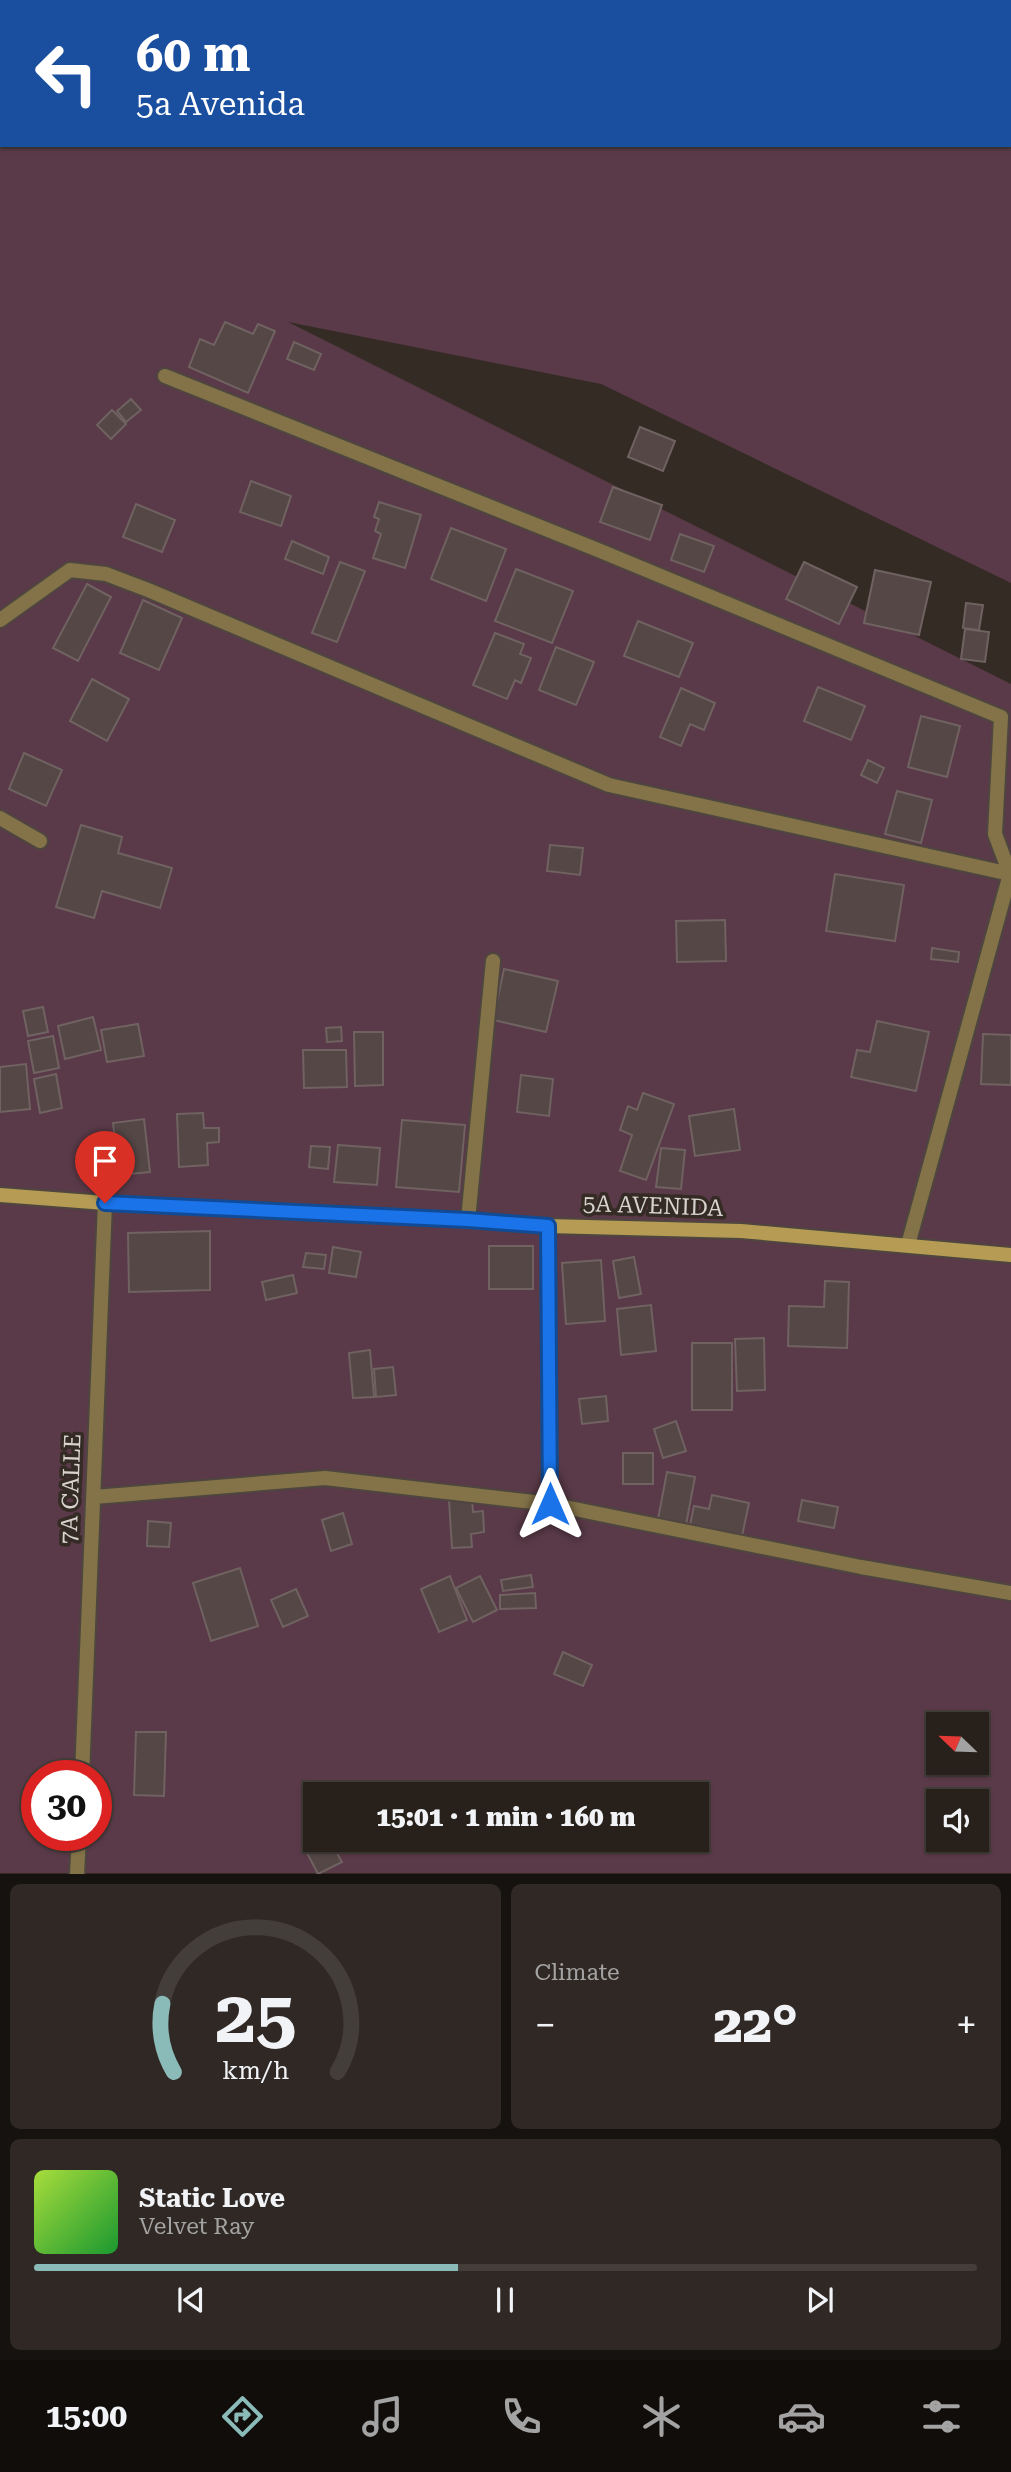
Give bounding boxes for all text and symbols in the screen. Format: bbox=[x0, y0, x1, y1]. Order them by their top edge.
text: 60 m bbox=[136, 26, 251, 83]
icon: left bbox=[21, 28, 112, 119]
text: 5a Avenida bbox=[136, 85, 305, 123]
pin bbox=[75, 1131, 135, 1203]
icon: arrive bbox=[86, 1142, 124, 1180]
street label: 5A AVENIDA bbox=[582, 1190, 724, 1222]
street label: 7A CALLE bbox=[56, 1433, 86, 1545]
position arrow bbox=[513, 1467, 587, 1541]
north arrow bbox=[926, 1712, 989, 1774]
map controls bbox=[926, 1712, 989, 1852]
speed limit sign: 30 bbox=[21, 1760, 112, 1851]
button: sound bbox=[926, 1789, 989, 1852]
text: 15:01 · 1 min · 160 m bbox=[376, 1802, 636, 1832]
text: Climate bbox=[535, 1959, 620, 1986]
text: 25 bbox=[214, 1976, 296, 2061]
text: 22° bbox=[714, 1994, 798, 2055]
text: − bbox=[535, 2003, 556, 2047]
text: + bbox=[956, 2003, 977, 2047]
text: km/h bbox=[222, 2056, 289, 2085]
text: Static Love bbox=[139, 2183, 285, 2213]
text: Velvet Ray bbox=[139, 2213, 254, 2240]
icon: previous bbox=[172, 2281, 210, 2319]
icon: pause bbox=[486, 2281, 524, 2319]
icon: next bbox=[801, 2281, 839, 2319]
icon: directions bbox=[218, 2392, 267, 2441]
icon: music bbox=[358, 2392, 407, 2441]
icon: phone bbox=[497, 2392, 546, 2441]
icon: climate bbox=[637, 2392, 686, 2441]
icon: car bbox=[777, 2392, 826, 2441]
icon: filters bbox=[917, 2392, 966, 2441]
text: 15:00 bbox=[45, 2397, 127, 2435]

